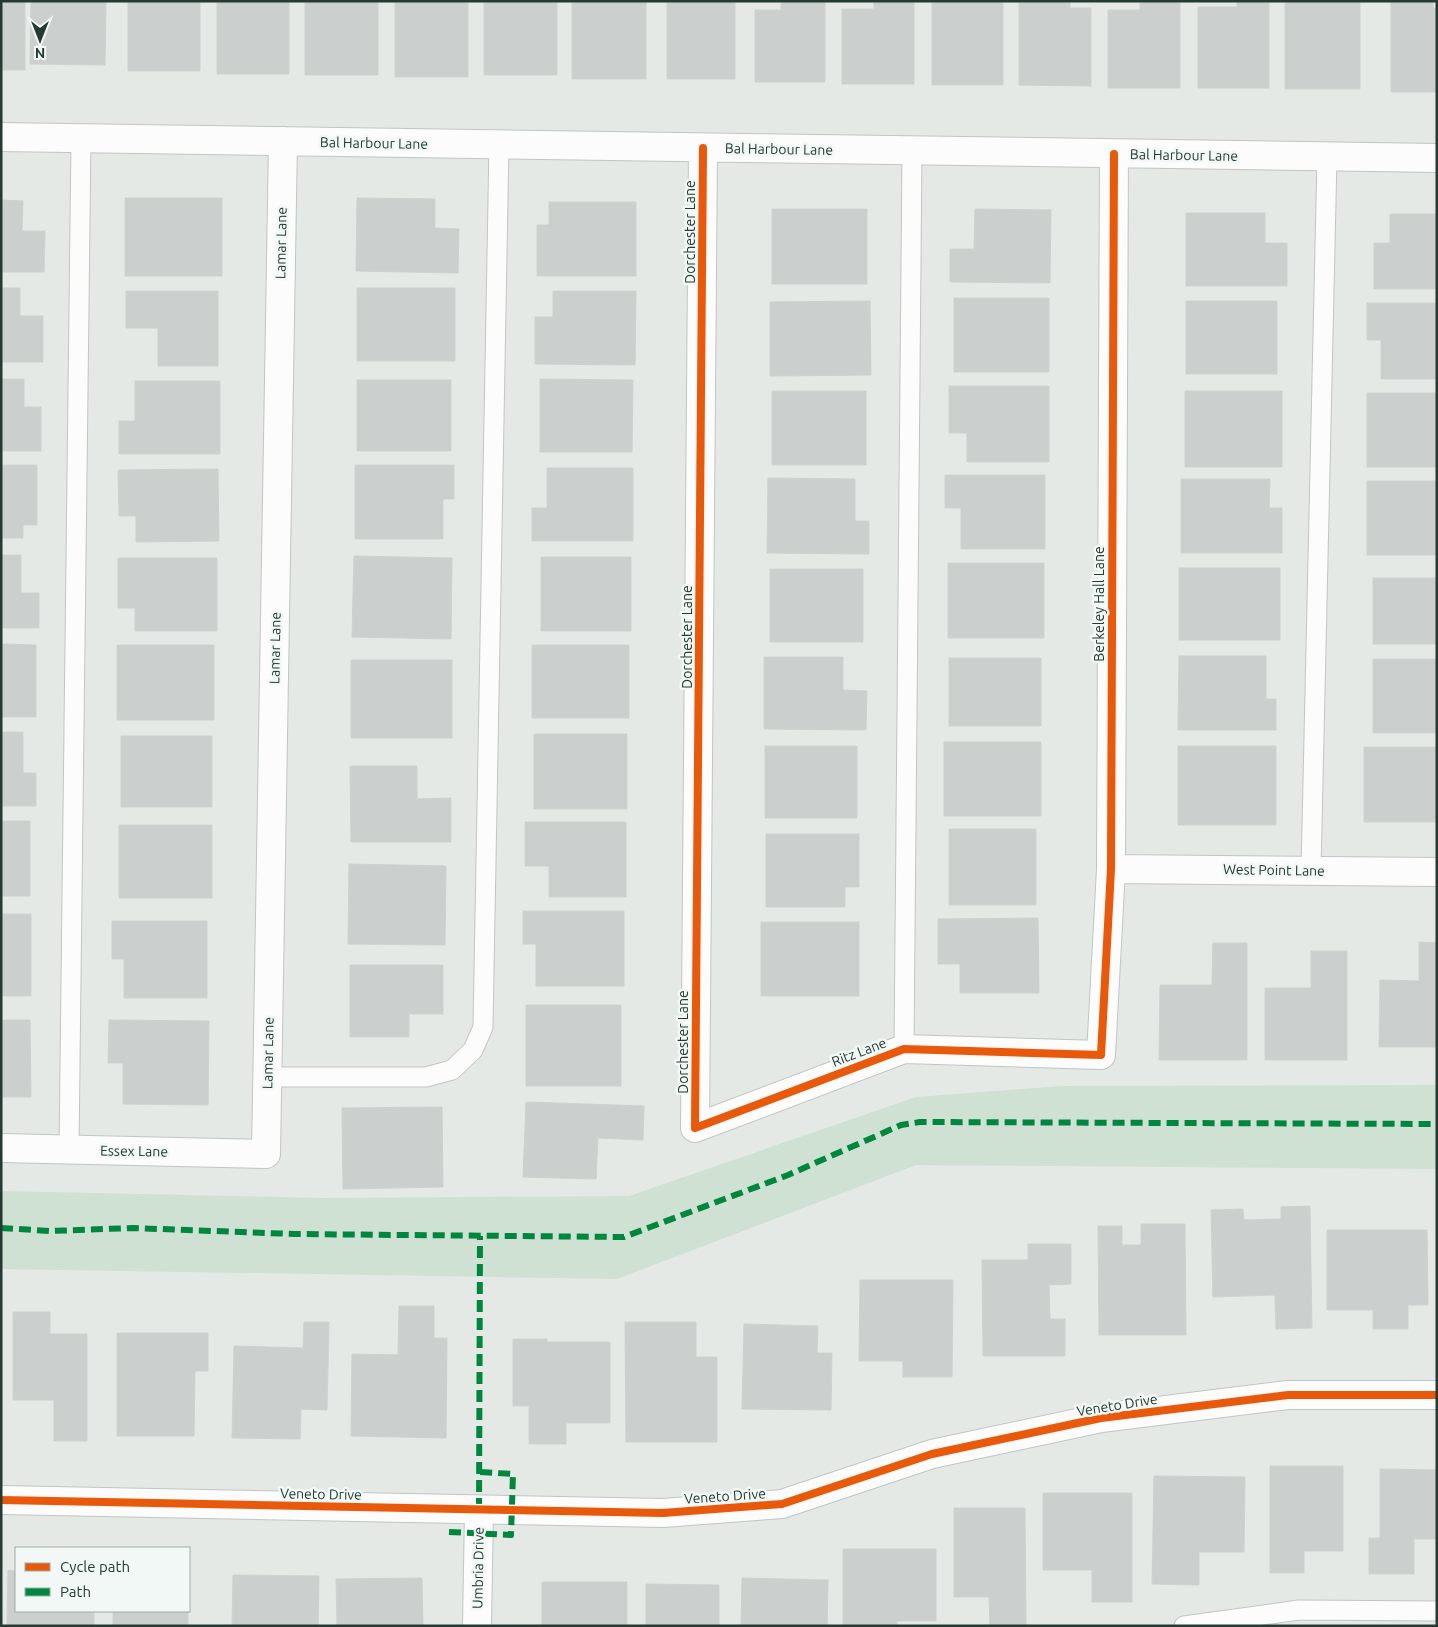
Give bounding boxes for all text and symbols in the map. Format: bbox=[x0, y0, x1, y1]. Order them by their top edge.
north arrow bbox=[15, 15, 65, 65]
text: N bbox=[35, 45, 45, 61]
street label: Bal Harbour Lane bbox=[320, 134, 428, 152]
street label: Bal Harbour Lane bbox=[725, 140, 833, 158]
street label: Bal Harbour Lane bbox=[1130, 146, 1238, 164]
street label: Dorchester Lane bbox=[682, 180, 698, 284]
street label: Lamar Lane bbox=[272, 207, 290, 279]
street label: Berkeley Hall Lane bbox=[1091, 546, 1107, 662]
street label: Dorchester Lane bbox=[679, 585, 695, 689]
street label: Lamar Lane bbox=[266, 612, 284, 684]
street label: West Point Lane bbox=[1223, 861, 1325, 879]
street label: Dorchester Lane bbox=[675, 990, 691, 1094]
street label: Lamar Lane bbox=[259, 1017, 277, 1089]
street label: Ritz Lane bbox=[829, 1034, 889, 1070]
street label: Essex Lane bbox=[100, 1142, 168, 1160]
street label: Veneto Drive bbox=[1075, 1391, 1159, 1419]
street label: Veneto Drive bbox=[280, 1485, 362, 1503]
street label: Veneto Drive bbox=[684, 1485, 766, 1507]
street label: Umbria Drive bbox=[469, 1527, 487, 1609]
legend bbox=[15, 1547, 190, 1612]
text: Cycle path bbox=[60, 1558, 130, 1575]
text: Path bbox=[60, 1583, 91, 1600]

